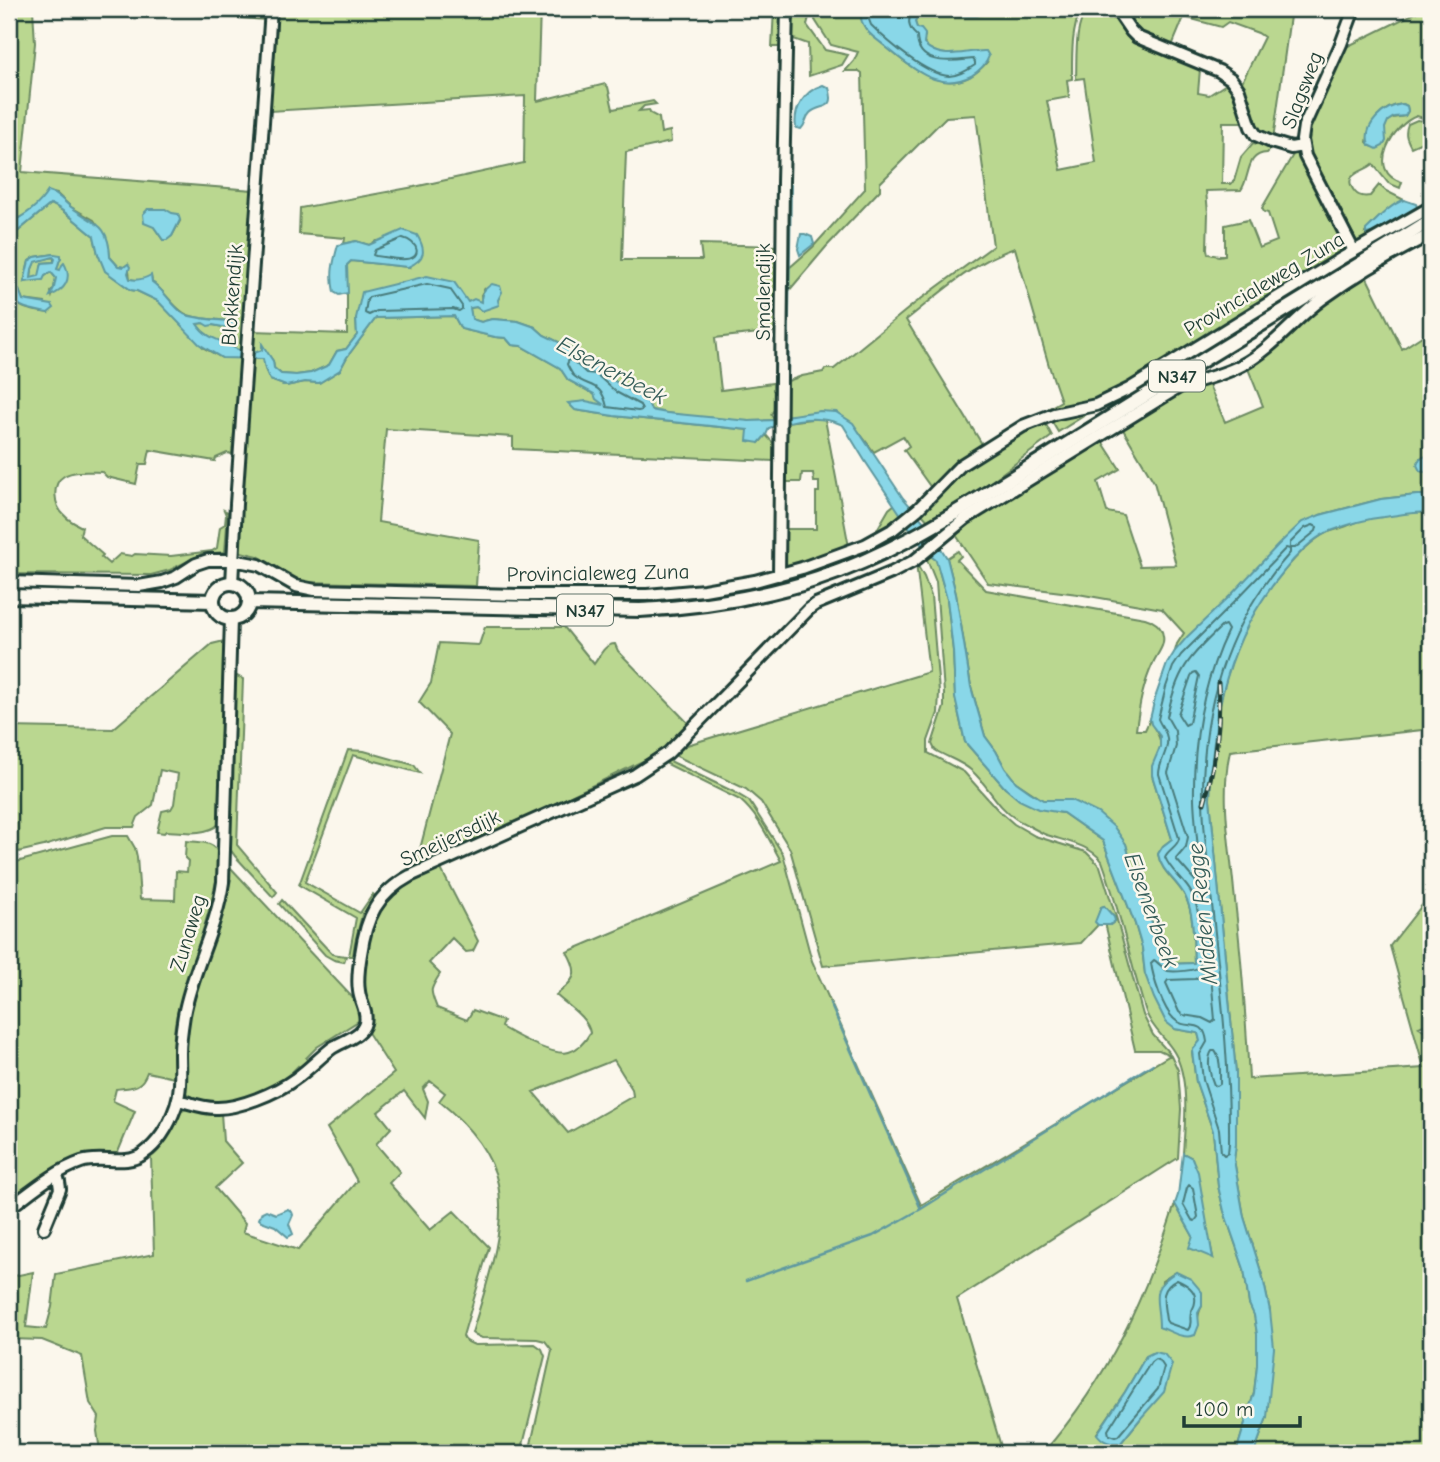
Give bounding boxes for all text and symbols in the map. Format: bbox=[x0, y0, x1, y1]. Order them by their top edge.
street label: Slagsweg bbox=[1276, 48, 1328, 132]
street label: Provincialeweg Zuna bbox=[1179, 227, 1349, 341]
street label: Blokkendijk bbox=[216, 243, 248, 347]
street label: Smalendijk bbox=[751, 243, 775, 341]
water label: Elsenerbeek bbox=[552, 330, 672, 411]
road number: N347 bbox=[1149, 360, 1205, 392]
street label: Provincialeweg Zuna bbox=[506, 559, 690, 587]
road number: N347 bbox=[557, 594, 613, 625]
street label: Smeijersdijk bbox=[396, 804, 504, 872]
water label: Midden Regge bbox=[1182, 842, 1223, 987]
water label: Elsenerbeek bbox=[1118, 849, 1185, 972]
street label: Zunaweg bbox=[165, 892, 211, 974]
scale bar bbox=[1184, 1385, 1300, 1429]
text: 100 m bbox=[1195, 1397, 1253, 1421]

